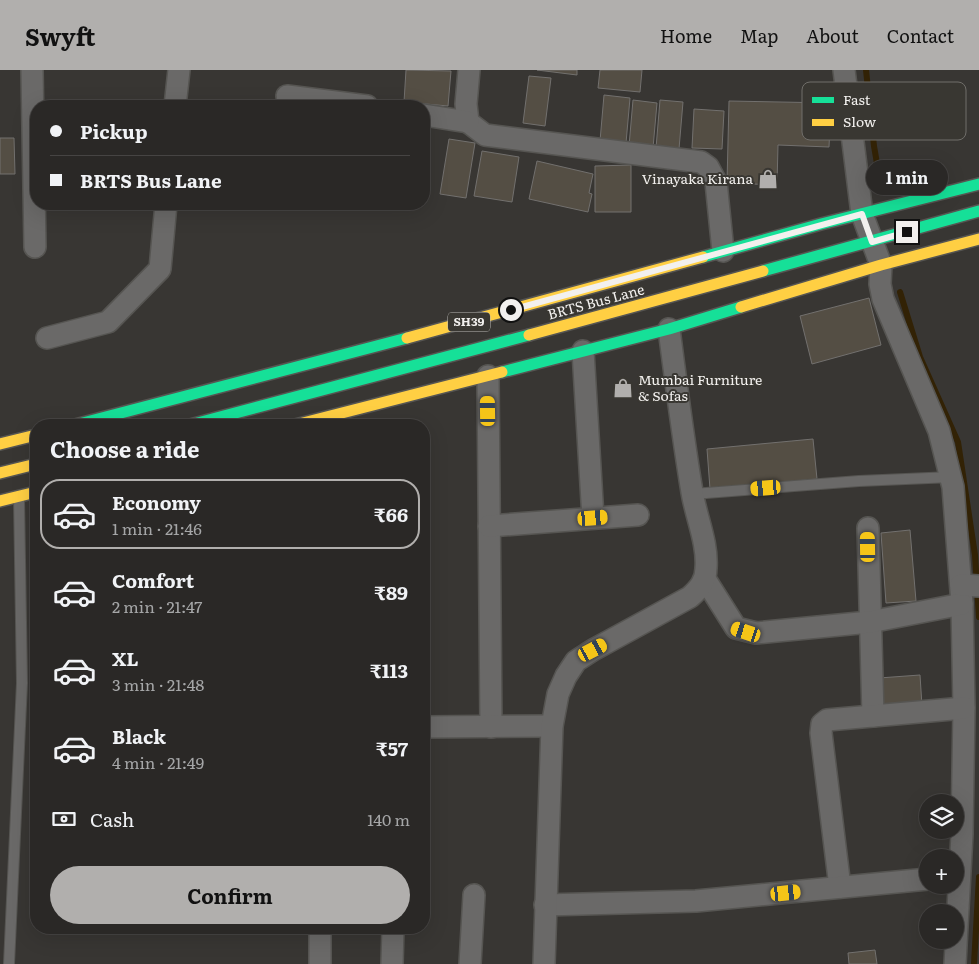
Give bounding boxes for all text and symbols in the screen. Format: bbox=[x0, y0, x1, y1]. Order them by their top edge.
text: Swyft bbox=[25, 18, 95, 53]
text: Home bbox=[660, 22, 712, 49]
text: Map bbox=[740, 22, 778, 49]
text: About bbox=[806, 22, 859, 49]
text: Contact bbox=[887, 22, 954, 49]
legend bbox=[802, 82, 966, 140]
text: Fast bbox=[843, 89, 871, 109]
text: Slow bbox=[843, 111, 876, 131]
text: Pickup bbox=[80, 117, 148, 145]
callout: 1 min bbox=[866, 160, 948, 194]
text: 1 min bbox=[886, 165, 928, 189]
text: BRTS Bus Lane bbox=[80, 166, 222, 194]
place label: Vinayaka Kirana bbox=[642, 168, 753, 188]
shop icon: Vinayaka Kirana bbox=[757, 168, 779, 190]
route end bbox=[896, 221, 918, 243]
street label: BRTS Bus Lane bbox=[545, 278, 646, 324]
route start bbox=[500, 299, 522, 321]
road number: SH39 bbox=[448, 312, 490, 332]
place label: Mumbai Furniture & Sofas bbox=[638, 369, 762, 405]
shop icon: Mumbai Furniture & Sofas bbox=[612, 377, 634, 399]
car bbox=[480, 396, 495, 426]
text: Choose a ride bbox=[50, 432, 199, 465]
car bbox=[750, 479, 781, 497]
text: Economy bbox=[112, 488, 201, 516]
icon: car bbox=[52, 492, 97, 537]
text: ₹66 bbox=[374, 500, 408, 528]
car bbox=[577, 509, 608, 527]
text: 1 min · 21:46 bbox=[112, 516, 202, 540]
car bbox=[860, 532, 875, 562]
text: Comfort bbox=[112, 566, 194, 594]
icon: car bbox=[52, 570, 97, 615]
text: ₹89 bbox=[374, 578, 408, 606]
text: 2 min · 21:47 bbox=[112, 594, 202, 618]
car bbox=[729, 620, 762, 644]
car bbox=[576, 636, 609, 664]
text: XL bbox=[112, 644, 139, 672]
icon: car bbox=[52, 648, 97, 693]
text: ₹113 bbox=[370, 656, 408, 684]
text: 3 min · 21:48 bbox=[112, 672, 204, 696]
text: Black bbox=[112, 722, 166, 750]
icon: car bbox=[52, 726, 97, 771]
text: ₹57 bbox=[376, 734, 408, 762]
text: 4 min · 21:49 bbox=[112, 750, 204, 774]
map controls bbox=[919, 794, 964, 949]
button: layers bbox=[919, 794, 964, 839]
icon: cash bbox=[50, 805, 78, 833]
text: Cash bbox=[90, 805, 134, 833]
text: 140 m bbox=[367, 807, 410, 831]
button: + bbox=[919, 849, 964, 894]
button: Confirm bbox=[50, 866, 410, 924]
car bbox=[770, 884, 801, 902]
button: − bbox=[919, 904, 964, 949]

